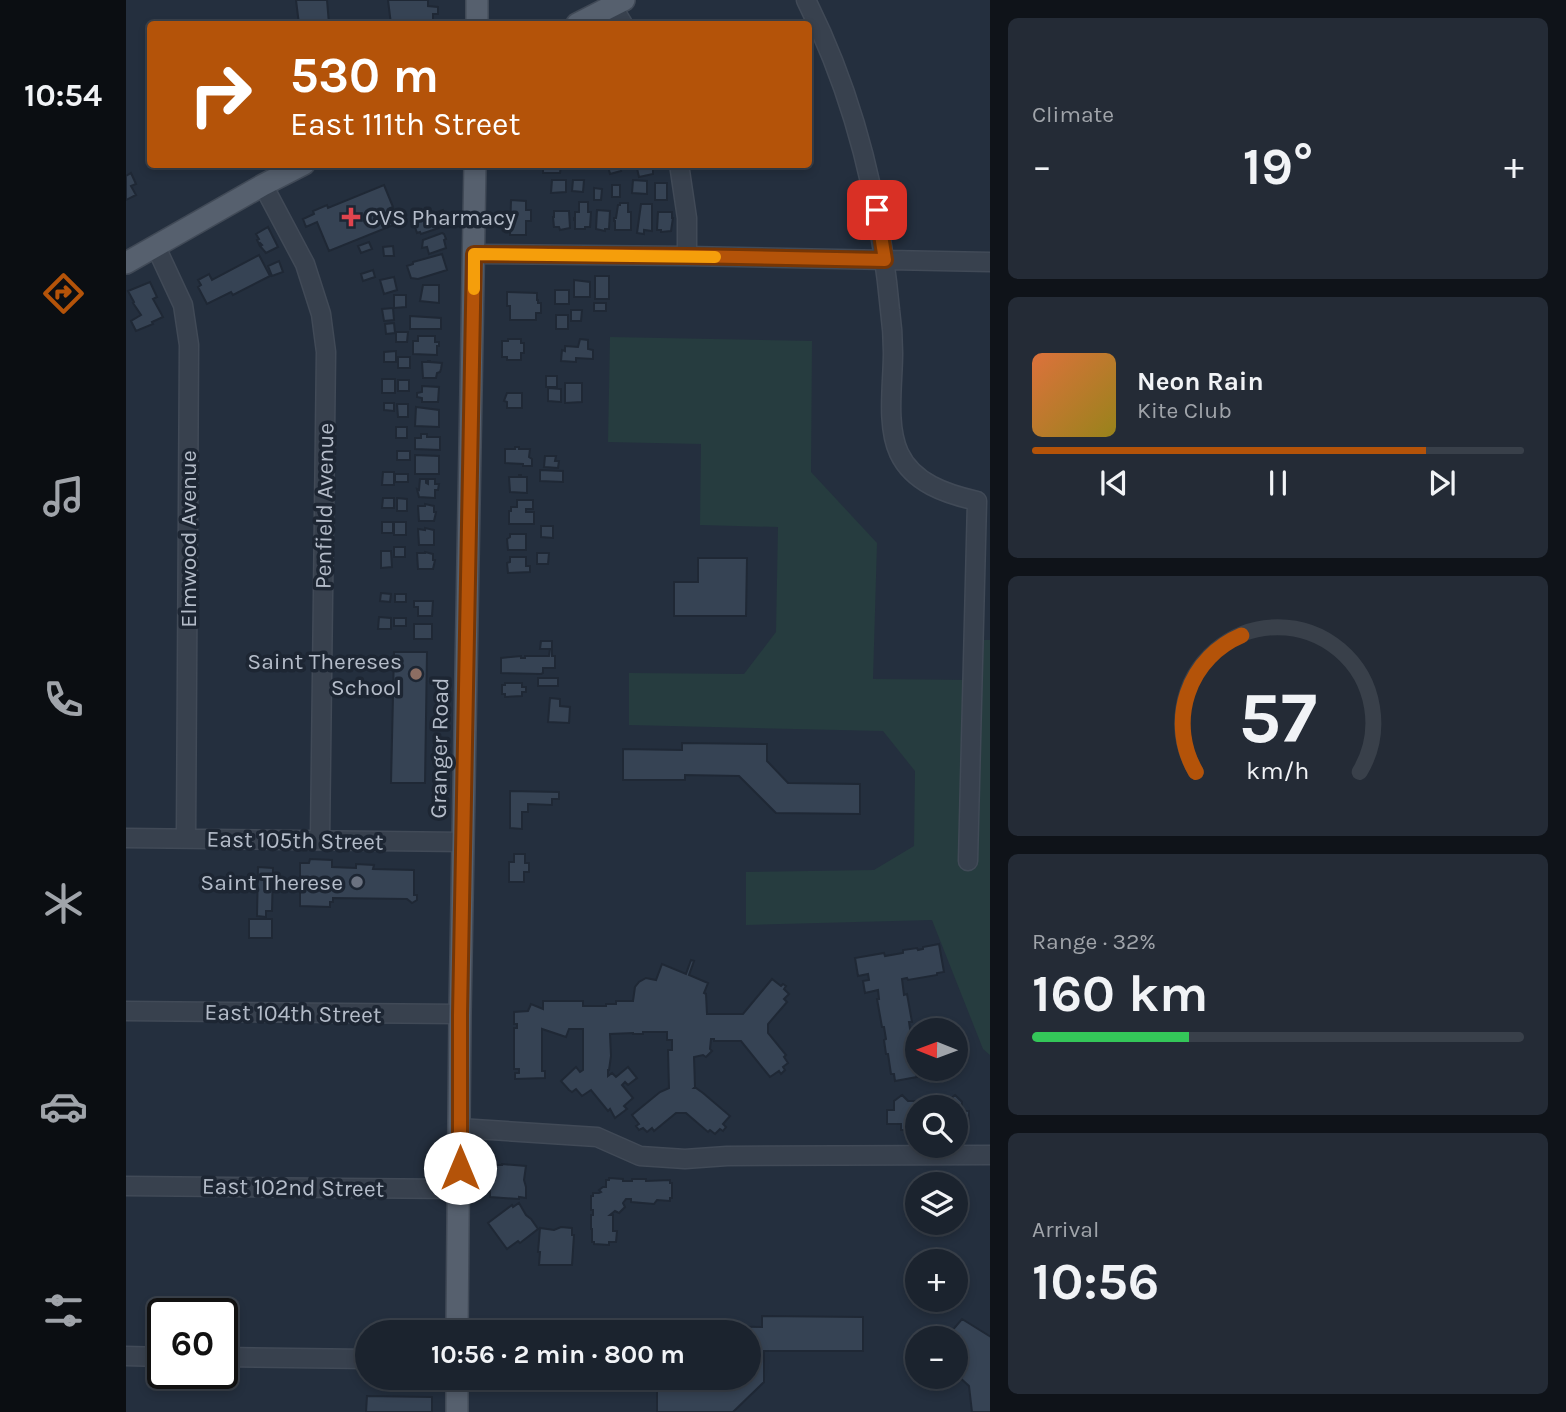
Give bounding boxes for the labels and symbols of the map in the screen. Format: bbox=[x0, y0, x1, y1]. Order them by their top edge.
pin bbox=[847, 180, 907, 240]
place label: CVS Pharmacy bbox=[365, 204, 516, 231]
marker: CVS Pharmacy bbox=[343, 209, 359, 225]
street label: Penfield Avenue bbox=[310, 423, 339, 589]
street label: Elmwood Avenue bbox=[175, 450, 202, 628]
place label: Saint Thereses School bbox=[247, 648, 402, 701]
marker: Saint Thereses School bbox=[408, 666, 424, 682]
street label: Granger Road bbox=[425, 677, 454, 819]
street label: East 105th Street bbox=[206, 825, 384, 856]
place label: Saint Therese bbox=[200, 869, 343, 896]
marker: Saint Therese bbox=[349, 874, 365, 890]
street label: East 104th Street bbox=[204, 998, 382, 1029]
north arrow bbox=[905, 1018, 968, 1082]
position arrow bbox=[423, 1131, 497, 1205]
street label: East 102nd Street bbox=[202, 1172, 385, 1203]
speed limit sign: 60 bbox=[147, 1298, 238, 1389]

